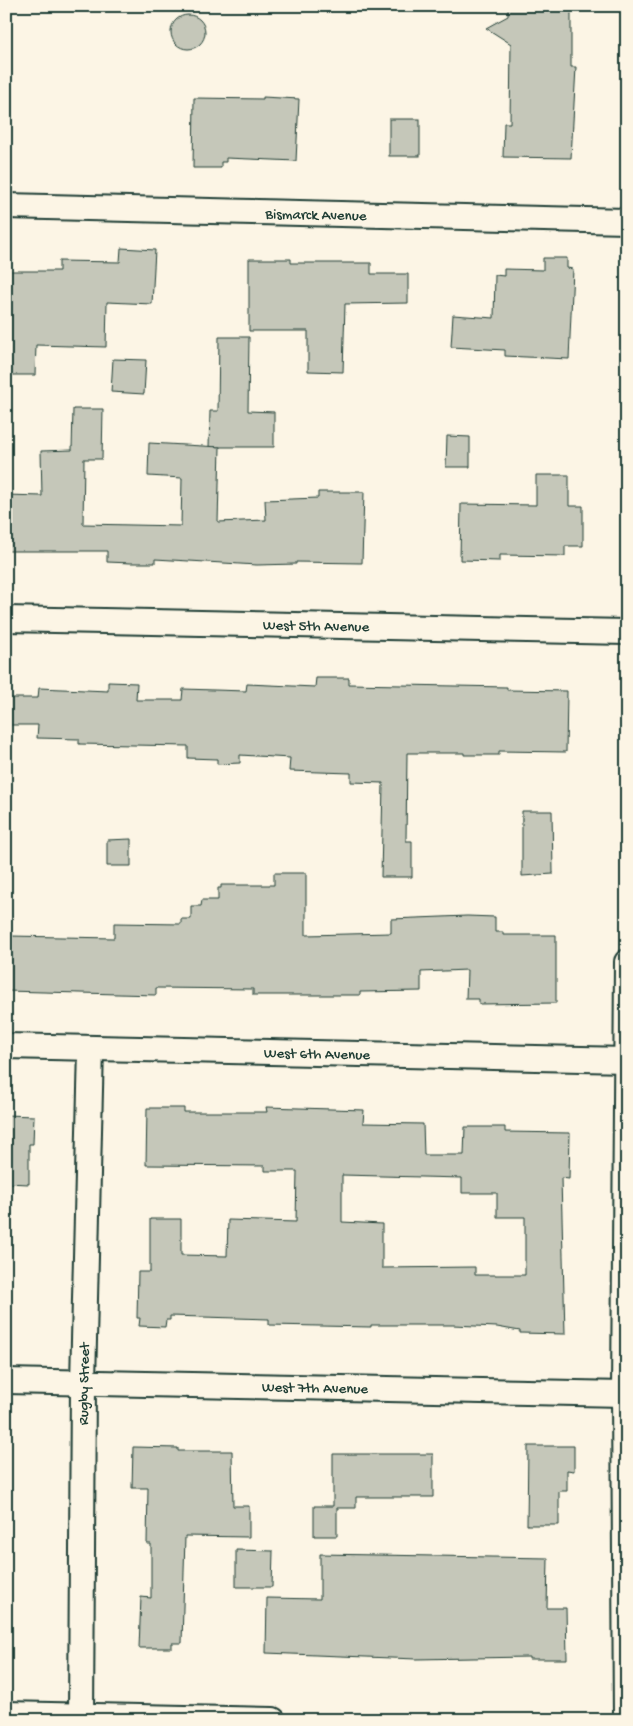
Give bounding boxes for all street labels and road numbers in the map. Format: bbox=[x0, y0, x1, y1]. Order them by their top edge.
street label: Bismarck Avenue bbox=[264, 206, 367, 226]
street label: West 5th Avenue bbox=[263, 617, 370, 637]
street label: West 6th Avenue bbox=[264, 1045, 370, 1065]
street label: Rugby Street bbox=[75, 1341, 95, 1425]
street label: West 7th Avenue bbox=[262, 1379, 369, 1399]

